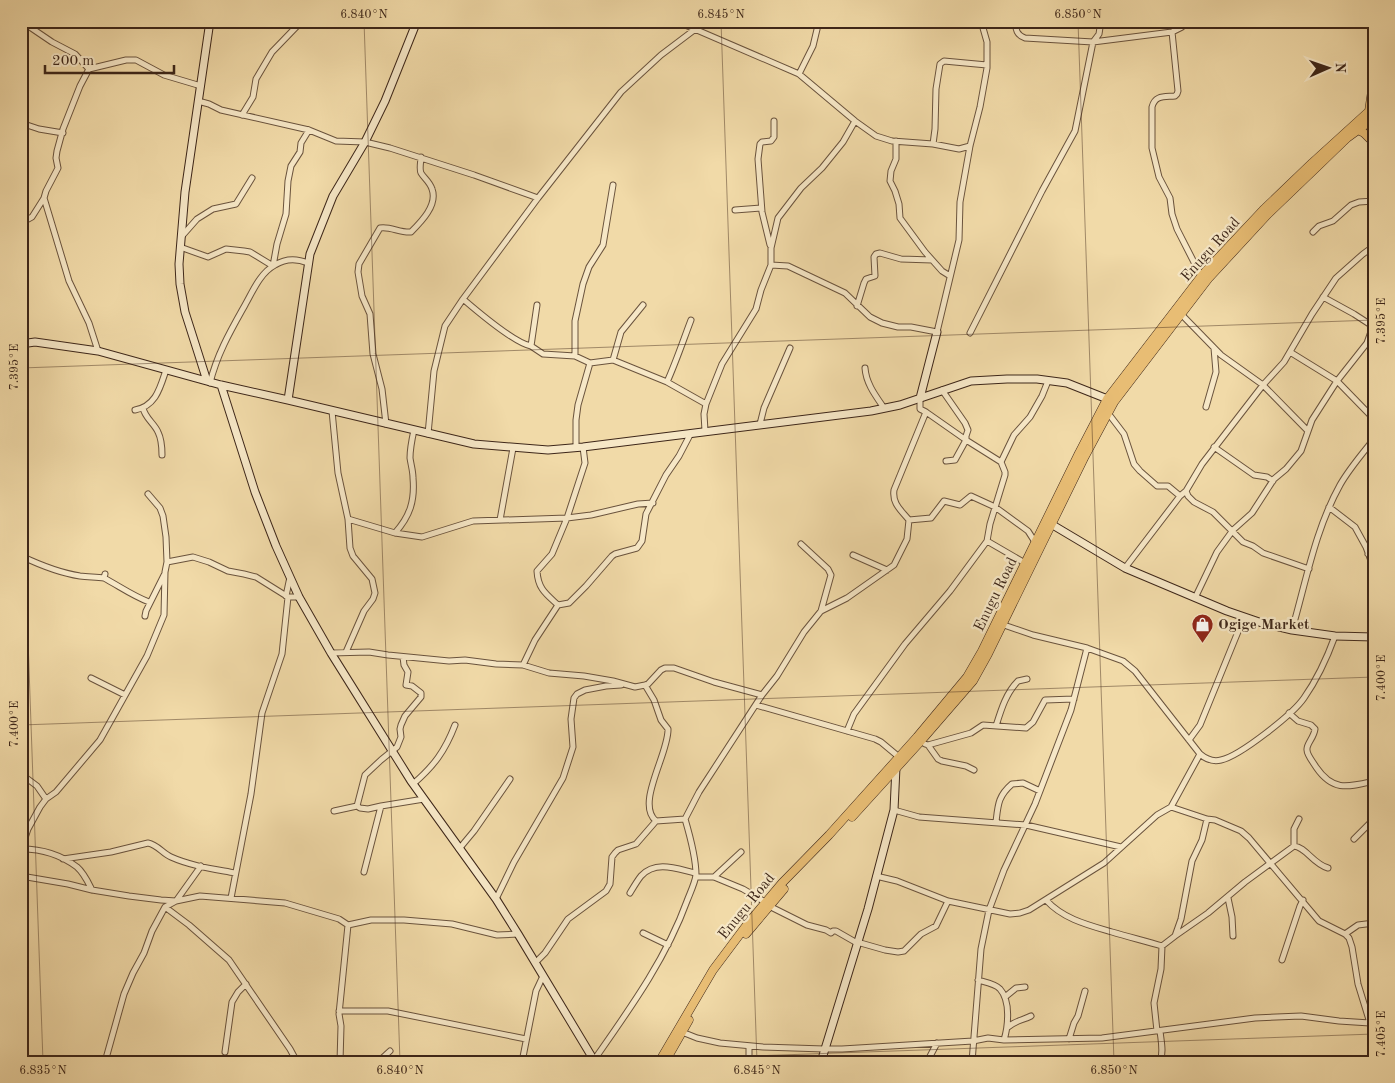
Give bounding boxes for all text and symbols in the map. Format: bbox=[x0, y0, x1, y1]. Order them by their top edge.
text: 6.845°N bbox=[697, 8, 745, 21]
text: 6.850°N bbox=[1054, 8, 1102, 21]
text: 6.840°N bbox=[340, 9, 388, 21]
scale bar bbox=[45, 42, 174, 74]
north arrow bbox=[1302, 42, 1352, 92]
text: 200 m bbox=[52, 54, 94, 69]
text: N bbox=[1333, 62, 1347, 73]
street label: Enugu Road bbox=[1179, 215, 1244, 285]
text: 7.395°E bbox=[1375, 298, 1388, 344]
text: 7.395°E bbox=[8, 344, 21, 390]
street label: Enugu Road bbox=[972, 555, 1021, 634]
shop icon: Ogige Market bbox=[1190, 612, 1214, 643]
place label: Ogige Market bbox=[1218, 618, 1310, 633]
text: 7.400°E bbox=[1376, 655, 1388, 701]
text: 7.400°E bbox=[9, 701, 21, 747]
street label: Enugu Road bbox=[716, 871, 778, 943]
text: 7.405°E bbox=[1375, 1011, 1388, 1057]
text: 6.835°N bbox=[19, 1064, 67, 1077]
text: 6.845°N bbox=[733, 1064, 781, 1077]
text: 6.850°N bbox=[1090, 1064, 1138, 1077]
text: 6.840°N bbox=[376, 1065, 424, 1077]

